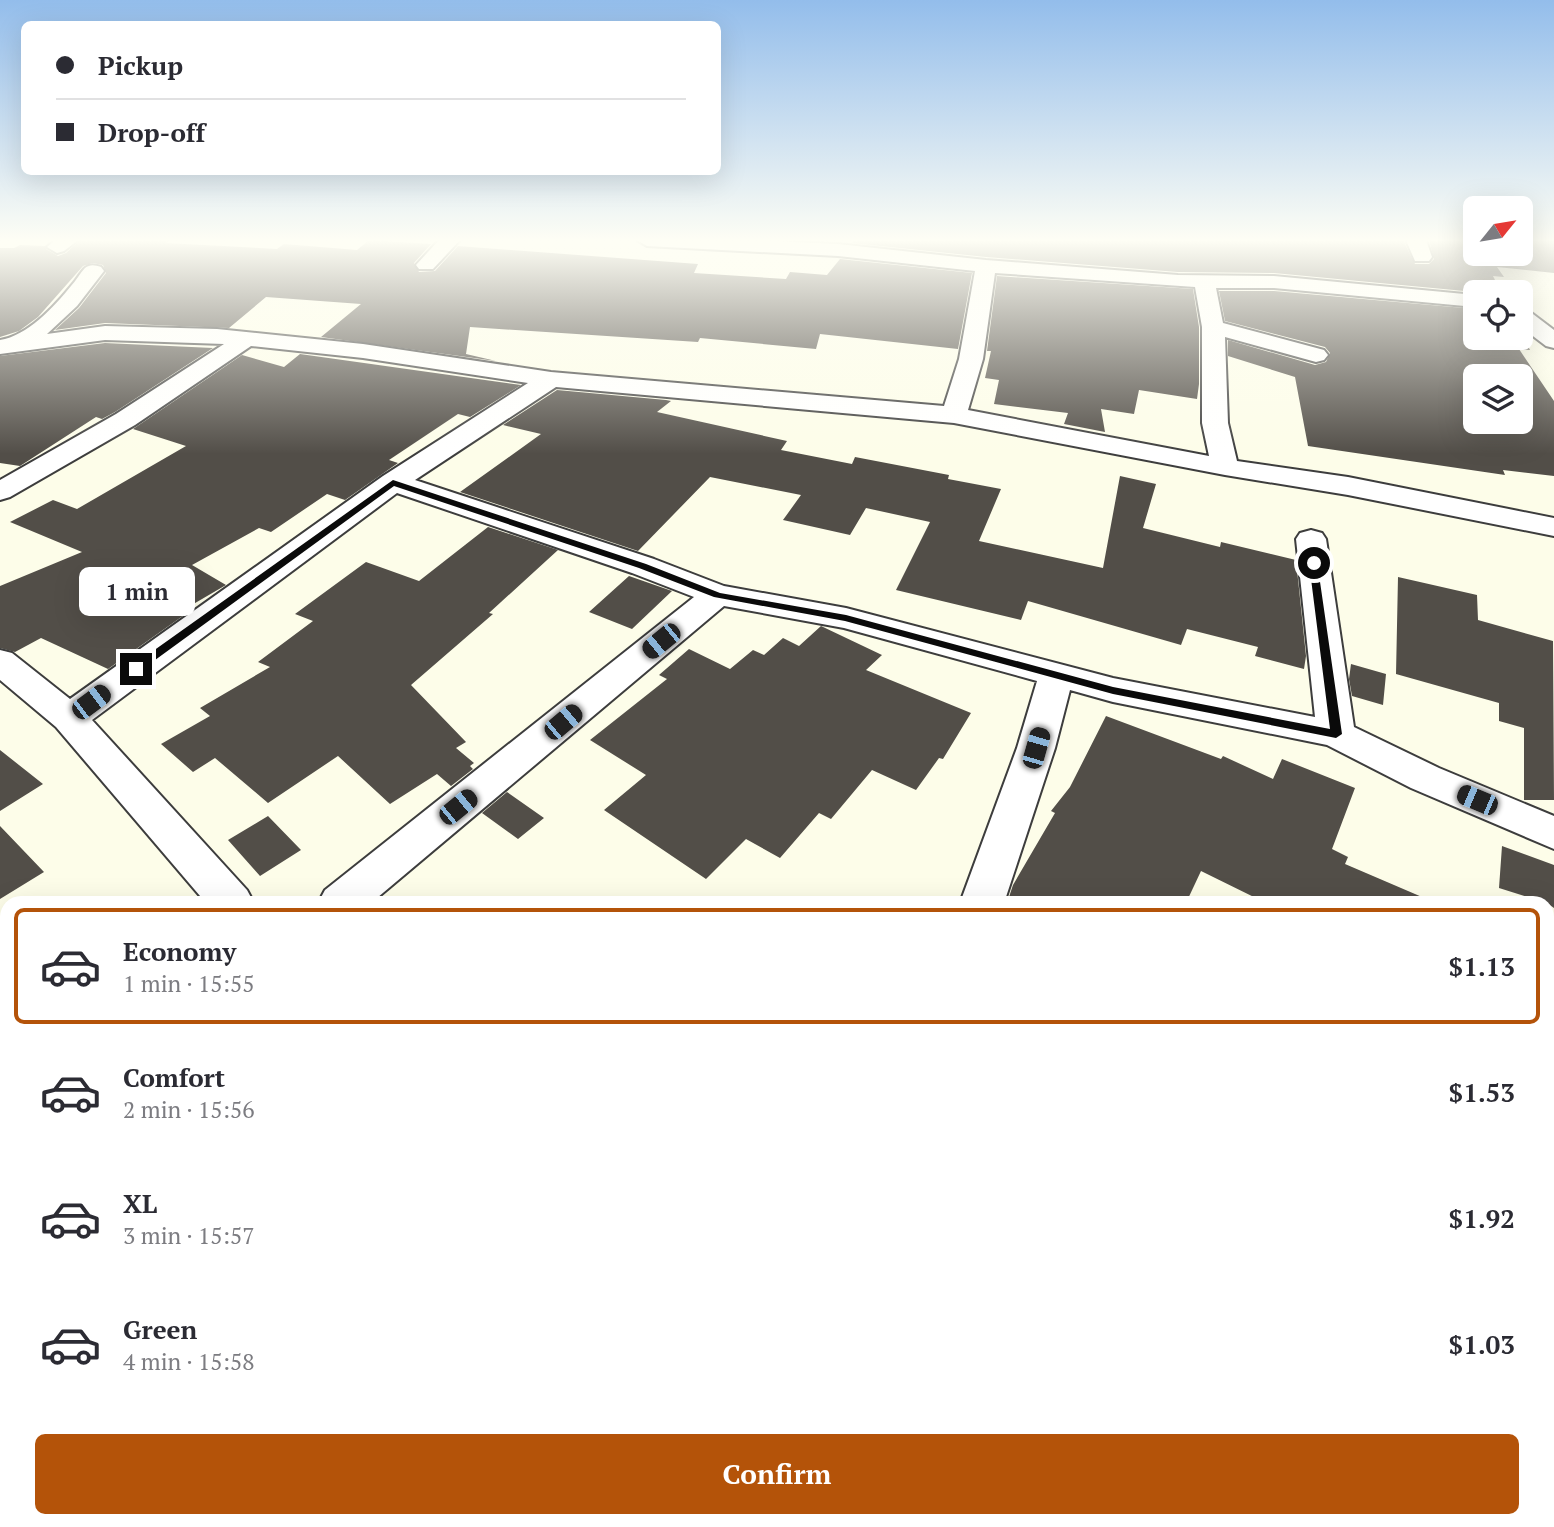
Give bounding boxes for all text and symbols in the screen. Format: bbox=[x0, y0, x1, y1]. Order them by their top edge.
text: Pickup bbox=[98, 48, 183, 82]
text: Drop-off bbox=[98, 115, 205, 149]
north arrow bbox=[1463, 196, 1533, 266]
map controls bbox=[1463, 196, 1533, 434]
button: locate bbox=[1463, 280, 1533, 350]
button: layers bbox=[1463, 364, 1533, 434]
route start bbox=[1298, 547, 1330, 579]
callout: 1 min bbox=[78, 568, 194, 616]
text: 1 min bbox=[106, 576, 168, 607]
car bbox=[639, 620, 684, 662]
route end bbox=[120, 653, 152, 685]
car bbox=[68, 681, 115, 723]
car bbox=[541, 700, 586, 744]
car bbox=[1021, 725, 1052, 771]
car bbox=[1454, 782, 1501, 818]
car bbox=[436, 786, 481, 828]
text: Economy bbox=[123, 934, 236, 968]
icon: car bbox=[39, 935, 102, 998]
text: $1.13 bbox=[1449, 949, 1515, 983]
text: 1 min · 15:55 bbox=[123, 968, 255, 999]
text: Comfort bbox=[123, 1060, 225, 1094]
icon: car bbox=[39, 1061, 102, 1124]
text: $1.53 bbox=[1449, 1075, 1515, 1109]
text: 2 min · 15:56 bbox=[123, 1094, 255, 1125]
text: XL bbox=[123, 1186, 157, 1220]
icon: car bbox=[39, 1187, 102, 1250]
text: $1.92 bbox=[1449, 1201, 1515, 1235]
text: 3 min · 15:57 bbox=[123, 1220, 255, 1251]
text: Green bbox=[123, 1312, 197, 1346]
icon: car bbox=[39, 1313, 102, 1376]
text: $1.03 bbox=[1449, 1327, 1515, 1361]
text: 4 min · 15:58 bbox=[123, 1346, 255, 1377]
button: Confirm bbox=[35, 1434, 1519, 1514]

